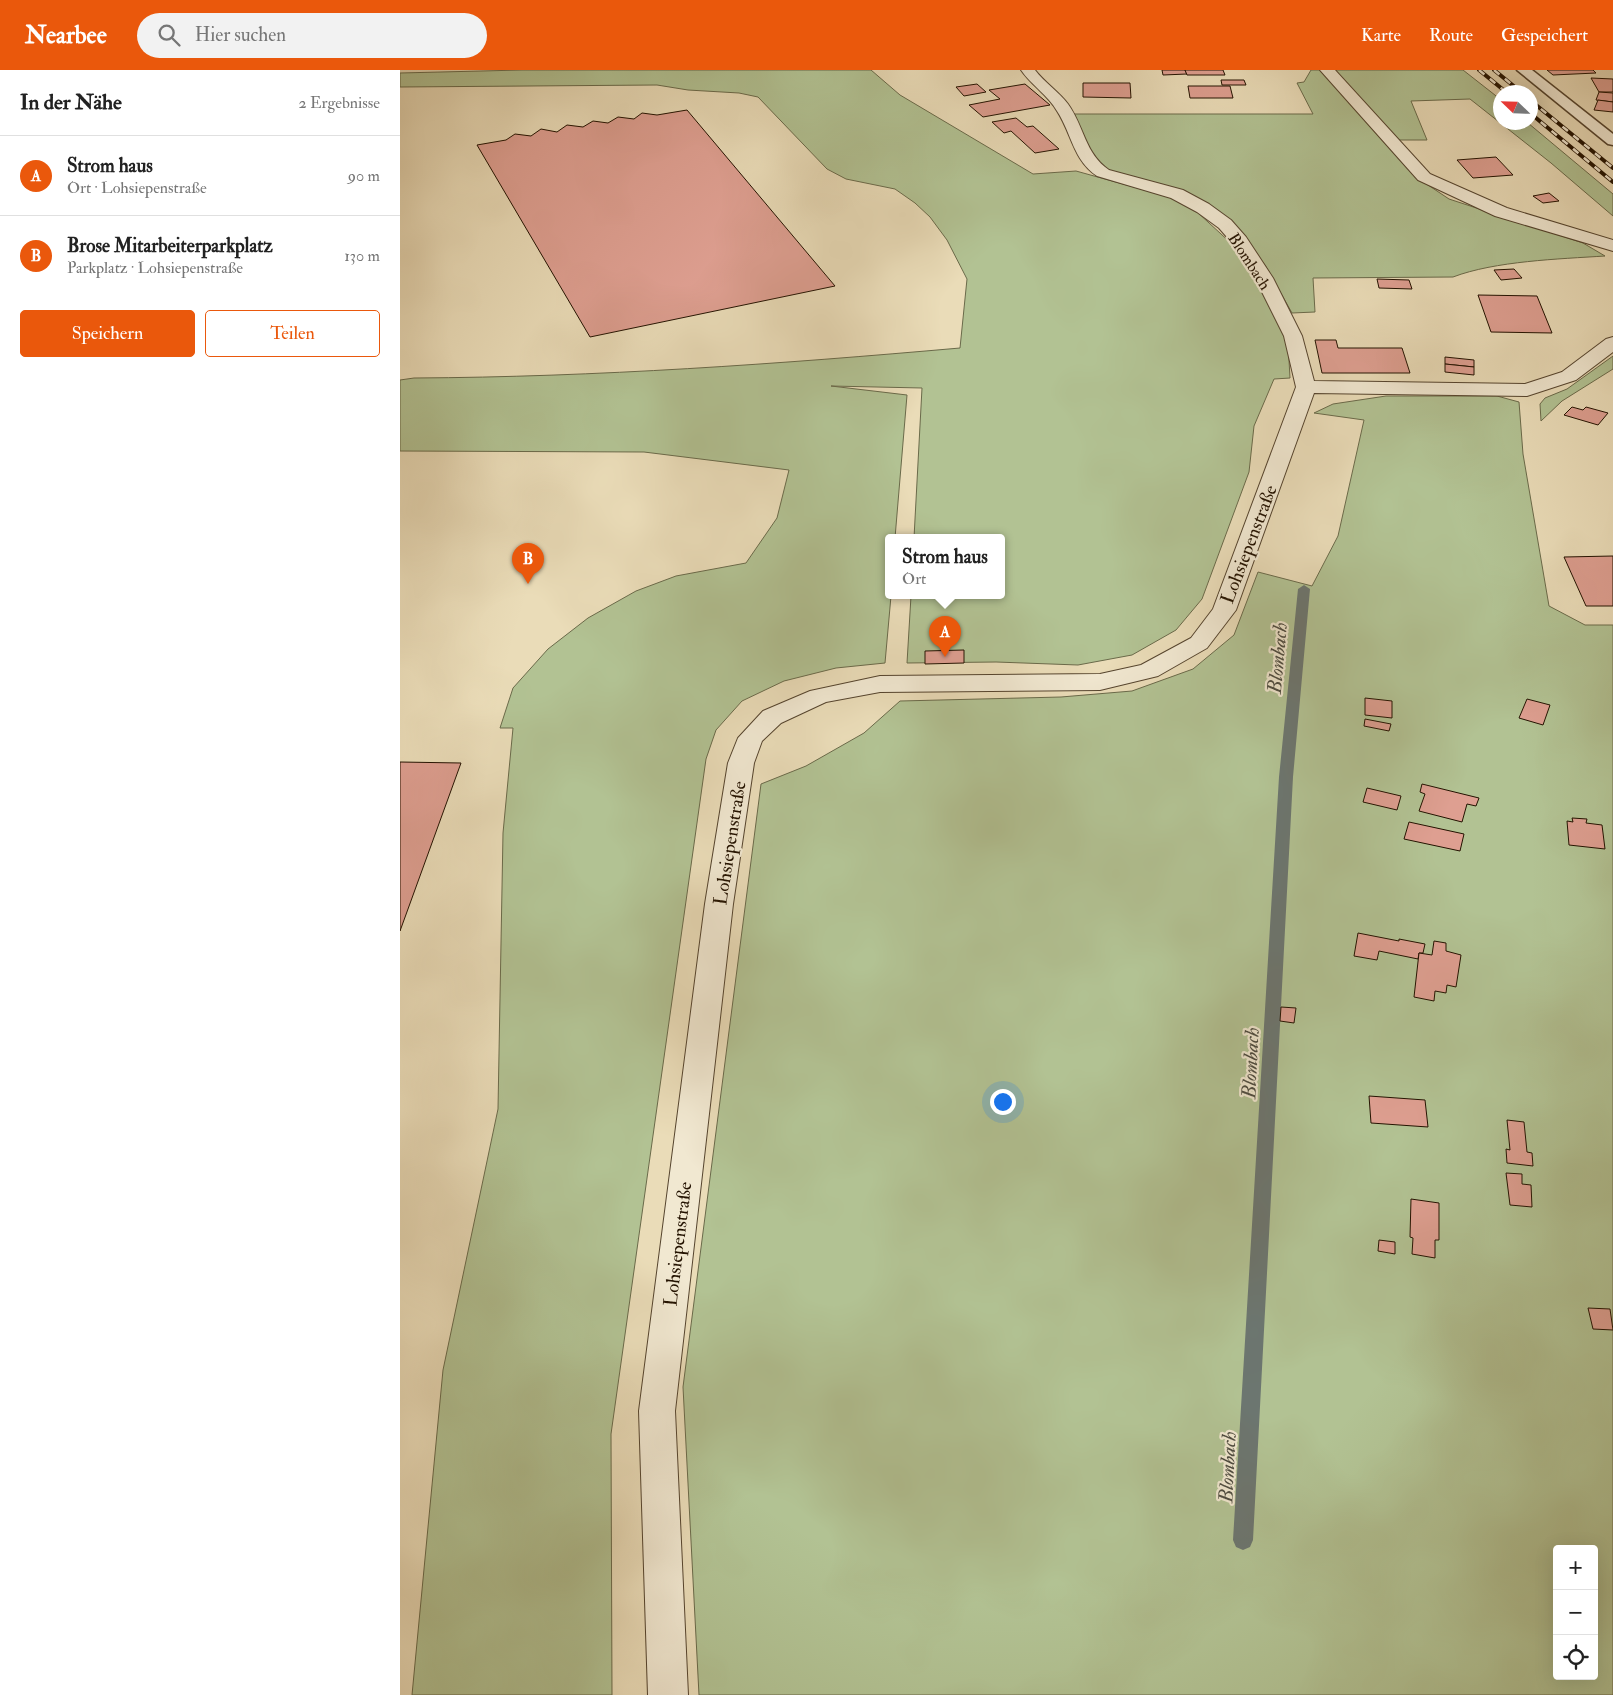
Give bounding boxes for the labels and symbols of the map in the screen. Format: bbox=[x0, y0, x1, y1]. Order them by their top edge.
north arrow bbox=[1493, 85, 1538, 130]
street label: Blombach bbox=[1223, 229, 1275, 294]
street label: Lohsiepenstraße bbox=[1215, 481, 1284, 608]
pin: B bbox=[512, 543, 544, 584]
pin: A bbox=[929, 616, 961, 657]
water label: Blombach bbox=[1262, 621, 1293, 696]
street label: Lohsiepenstraße bbox=[708, 779, 753, 907]
water label: Blombach bbox=[1236, 1027, 1265, 1100]
your location bbox=[990, 1089, 1016, 1115]
street label: Lohsiepenstraße bbox=[658, 1180, 699, 1308]
water label: Blombach bbox=[1213, 1431, 1242, 1504]

